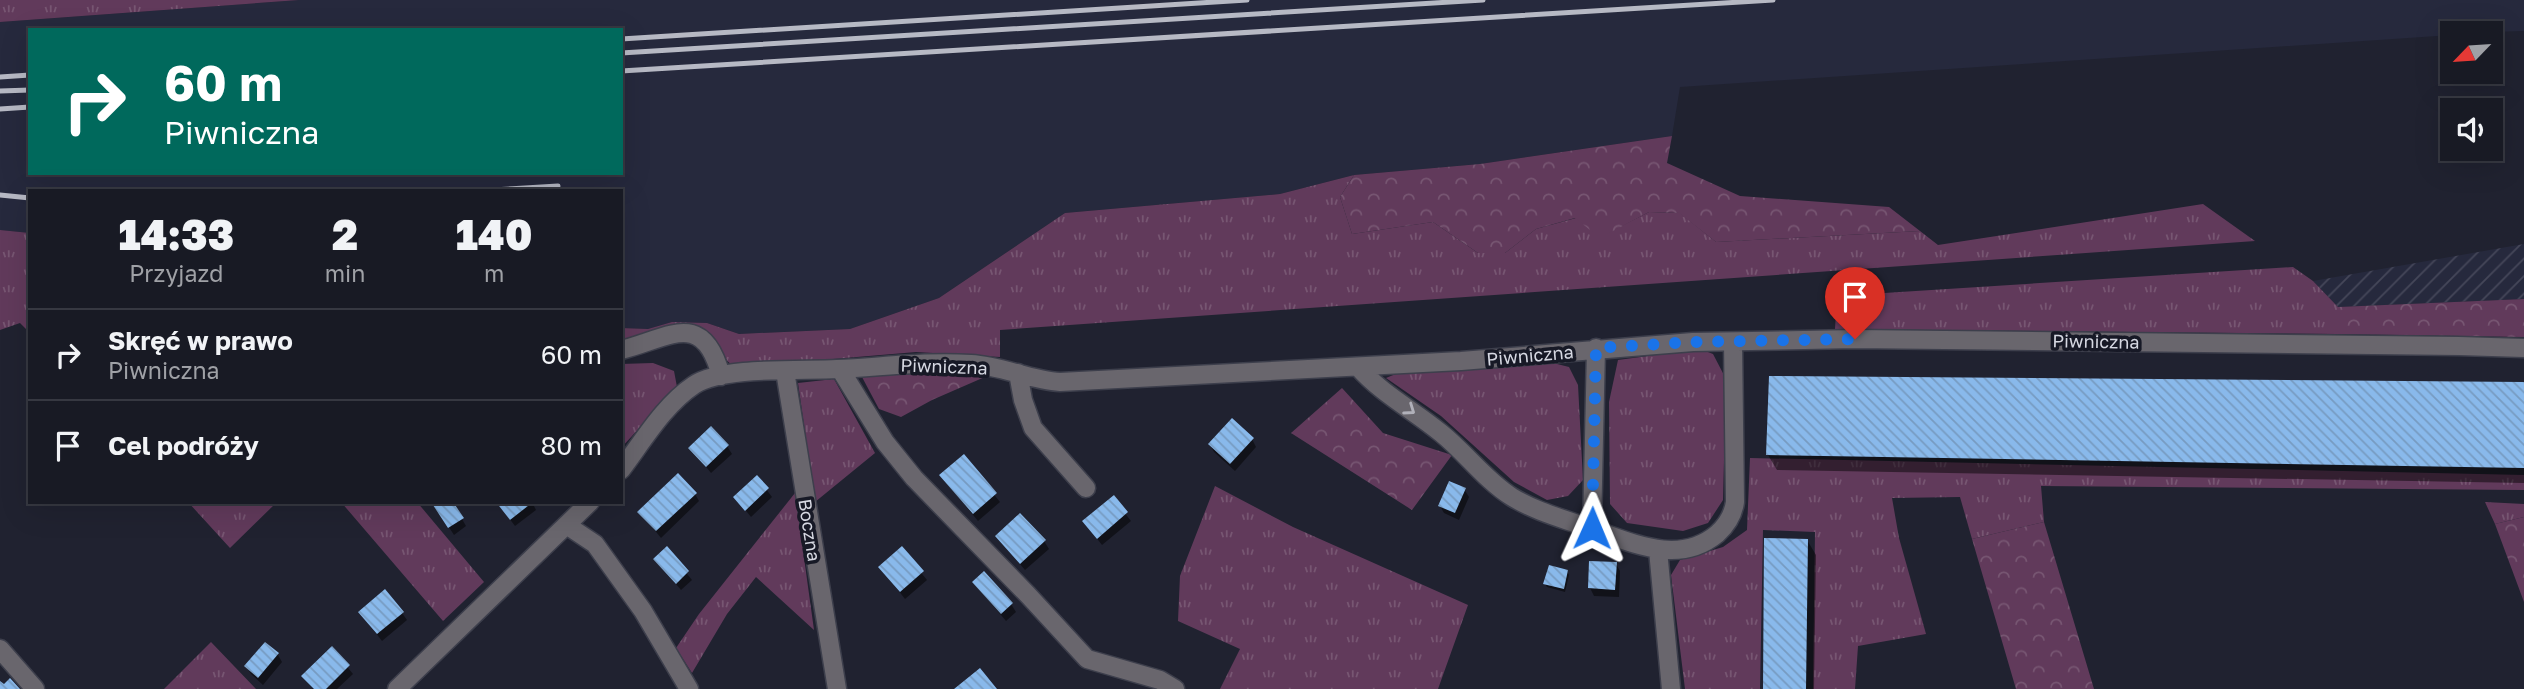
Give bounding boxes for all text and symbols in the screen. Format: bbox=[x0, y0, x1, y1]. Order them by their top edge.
north arrow bbox=[2440, 21, 2502, 84]
map controls bbox=[2440, 21, 2503, 161]
text: 60 m bbox=[164, 53, 282, 112]
icon: right bbox=[49, 56, 140, 147]
button: sound bbox=[2440, 98, 2503, 161]
text: Piwniczna bbox=[164, 113, 319, 151]
text: 14:33 bbox=[119, 209, 234, 259]
text: 2 bbox=[332, 209, 358, 259]
text: 140 bbox=[456, 209, 532, 259]
text: Przyjazd bbox=[129, 259, 223, 287]
text: min bbox=[325, 259, 365, 287]
text: m bbox=[484, 259, 504, 287]
pin bbox=[1825, 267, 1885, 339]
icon: arrive bbox=[1836, 278, 1874, 316]
text: Skręć w prawo bbox=[108, 325, 293, 356]
street label: Piwniczna bbox=[2052, 329, 2140, 353]
icon: right bbox=[49, 336, 87, 374]
text: 60 m bbox=[541, 339, 602, 370]
street label: Piwniczna bbox=[1486, 340, 1574, 370]
street label: Piwniczna bbox=[900, 353, 988, 379]
text: Piwniczna bbox=[108, 356, 220, 384]
one-way arrow bbox=[1402, 402, 1415, 414]
icon: arrive bbox=[49, 427, 87, 465]
text: Cel podróży bbox=[108, 430, 259, 461]
text: 80 m bbox=[541, 430, 602, 461]
position arrow bbox=[1555, 491, 1629, 565]
street label: Boczna bbox=[794, 497, 826, 563]

